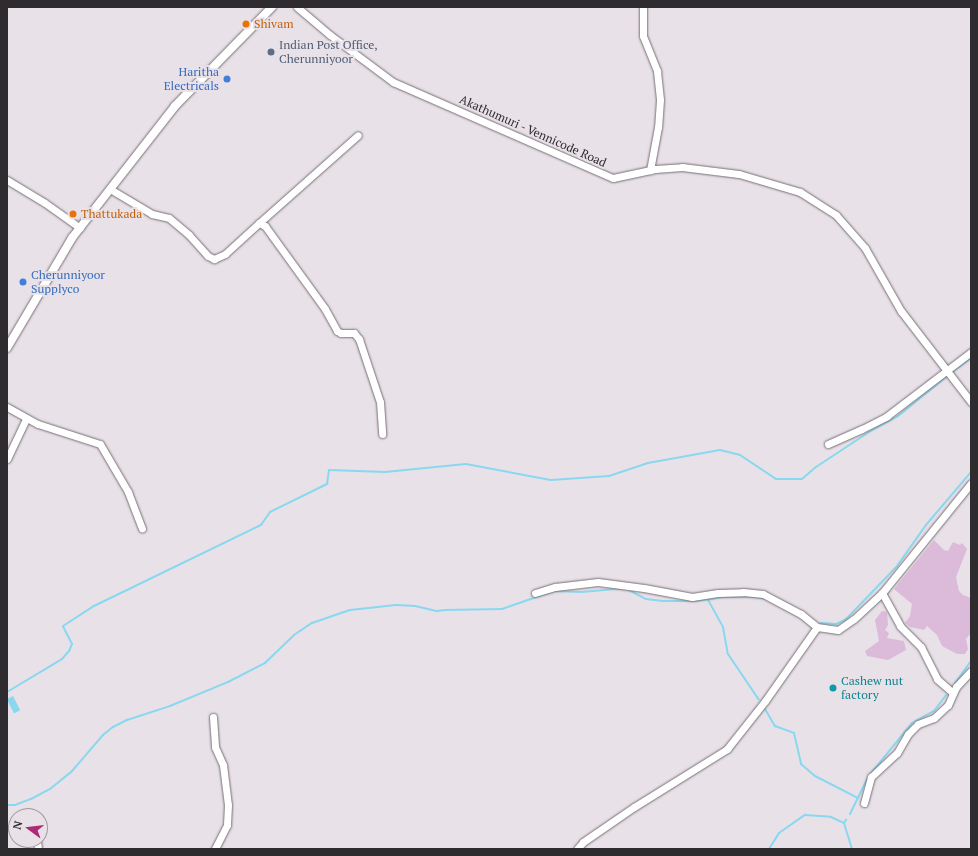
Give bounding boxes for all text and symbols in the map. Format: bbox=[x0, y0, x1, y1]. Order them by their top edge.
place label: Shivam bbox=[254, 17, 294, 31]
marker: Shivam bbox=[241, 19, 251, 29]
place label: Indian Post Office, Cherunniyoor bbox=[279, 38, 378, 66]
marker: Indian Post Office, Cherunniyoor bbox=[266, 47, 276, 57]
place label: Haritha Electricals bbox=[164, 65, 219, 93]
marker: Haritha Electricals bbox=[222, 74, 232, 84]
street label: Akathumuri - Vennicode Road bbox=[457, 92, 609, 170]
place label: Thattukada bbox=[81, 207, 142, 221]
marker: Thattukada bbox=[68, 209, 78, 219]
place label: Cherunniyoor Supplyco bbox=[31, 268, 105, 296]
marker: Cherunniyoor Supplyco bbox=[18, 277, 28, 287]
place label: Cashew nut factory bbox=[841, 674, 903, 702]
marker: Cashew nut factory bbox=[828, 683, 838, 693]
north arrow bbox=[8, 808, 48, 848]
text: N bbox=[10, 819, 25, 831]

